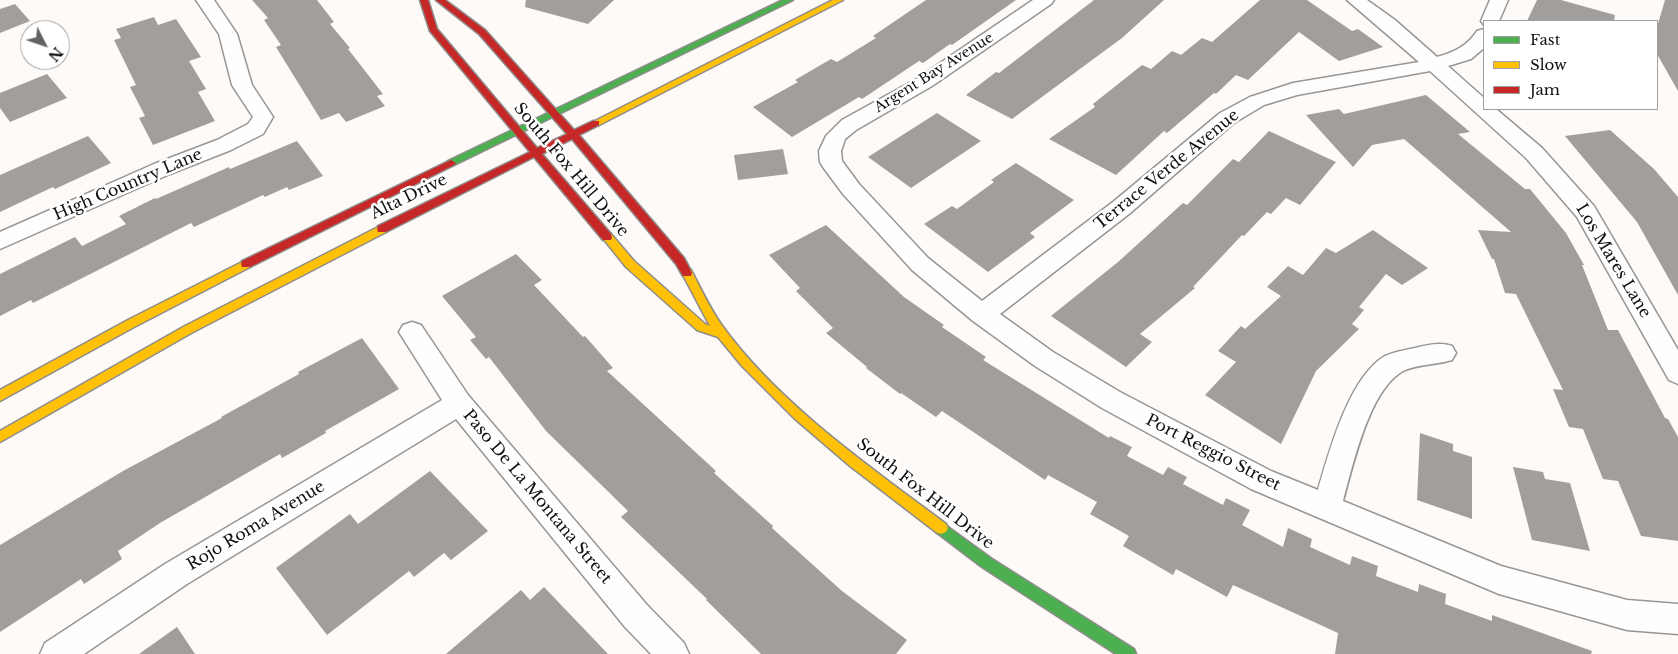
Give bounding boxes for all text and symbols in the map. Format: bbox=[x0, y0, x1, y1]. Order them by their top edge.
north arrow bbox=[20, 20, 70, 70]
legend bbox=[1483, 20, 1658, 110]
street label: Argent Bay Avenue bbox=[871, 30, 997, 116]
text: Fast bbox=[1530, 30, 1560, 49]
text: N bbox=[44, 43, 67, 65]
text: Slow bbox=[1530, 55, 1567, 74]
text: Jam bbox=[1530, 80, 1560, 99]
street label: South Fox Hill Drive bbox=[509, 99, 633, 241]
street label: Terrace Verde Avenue bbox=[1091, 106, 1243, 234]
street label: High Country Lane bbox=[51, 145, 205, 225]
street label: Alta Drive bbox=[368, 170, 450, 224]
street label: Los Mares Lane bbox=[1571, 201, 1655, 321]
street label: Paso De La Montana Street bbox=[459, 406, 615, 588]
street label: Port Reggio Street bbox=[1142, 411, 1284, 495]
street label: South Fox Hill Drive bbox=[853, 435, 997, 553]
street label: Rojo Roma Avenue bbox=[184, 477, 328, 575]

